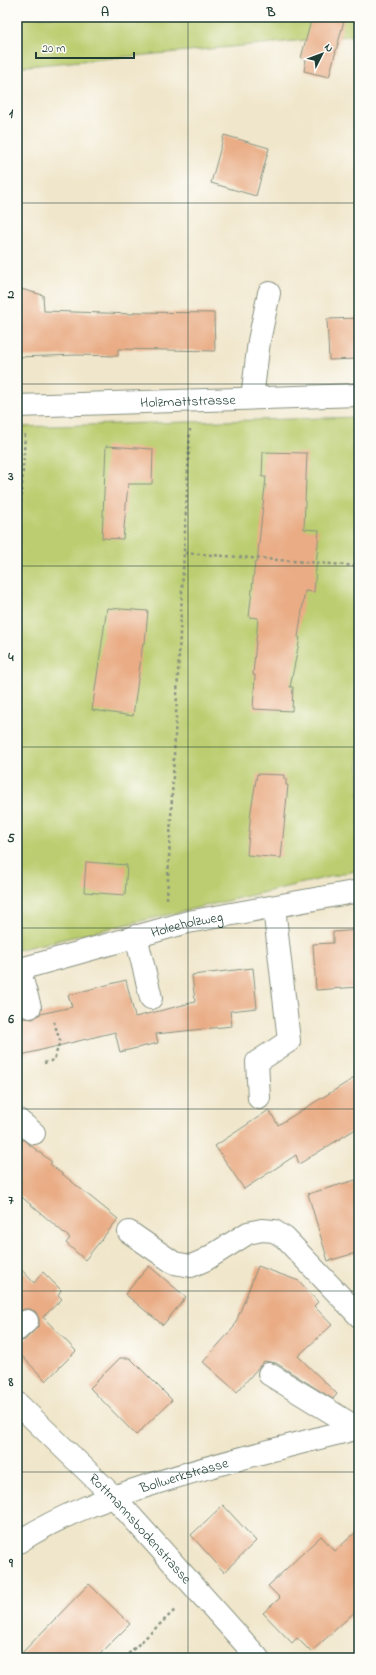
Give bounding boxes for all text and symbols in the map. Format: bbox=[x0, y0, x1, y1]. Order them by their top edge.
text: A bbox=[101, 3, 109, 22]
text: B bbox=[266, 3, 276, 22]
scale bar bbox=[36, 34, 134, 60]
north arrow bbox=[302, 34, 342, 74]
text: 20 m bbox=[42, 40, 65, 58]
text: N bbox=[320, 40, 337, 56]
text: 1 bbox=[9, 104, 14, 123]
text: 2 bbox=[7, 285, 15, 304]
street label: Holzmattstrasse bbox=[140, 390, 237, 414]
text: 3 bbox=[7, 467, 14, 486]
text: 4 bbox=[7, 648, 14, 667]
text: 5 bbox=[7, 829, 15, 848]
street label: Holeeholzweg bbox=[149, 907, 225, 944]
text: 6 bbox=[7, 1010, 14, 1029]
text: 7 bbox=[8, 1191, 14, 1210]
text: 8 bbox=[8, 1373, 14, 1392]
street label: Bollwerkstrasse bbox=[136, 1453, 232, 1500]
street label: Rottmannsbodenstrasse bbox=[83, 1469, 196, 1590]
text: 9 bbox=[8, 1554, 14, 1573]

